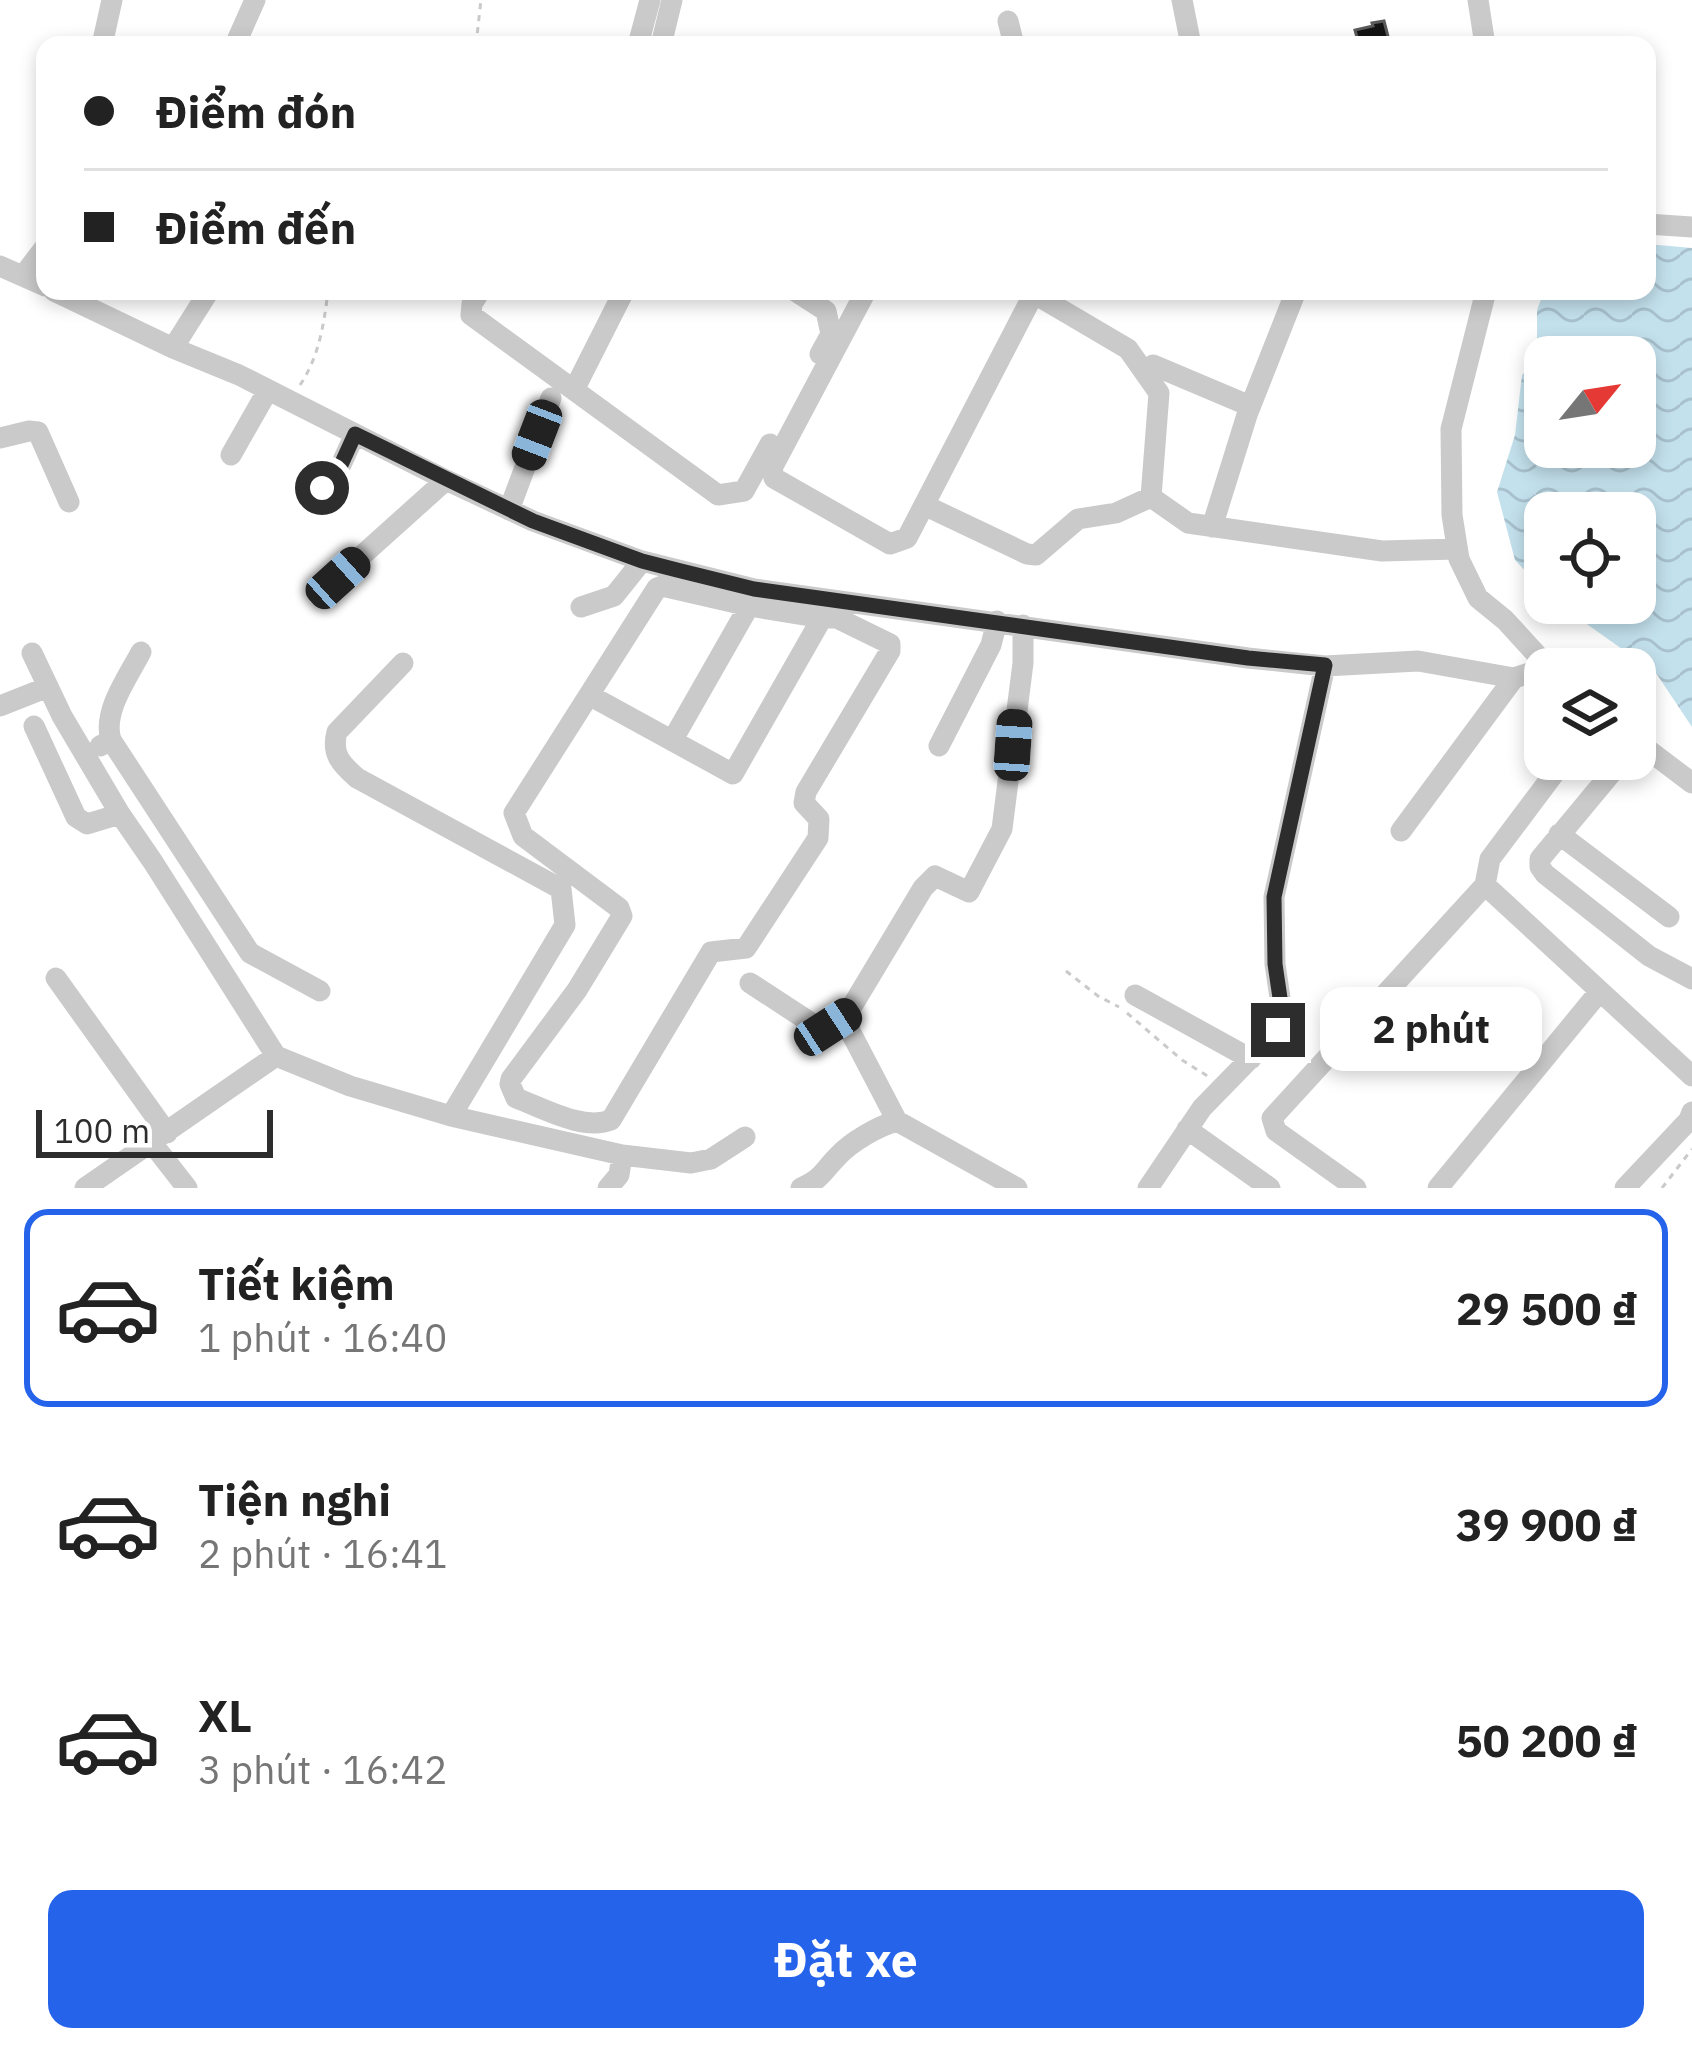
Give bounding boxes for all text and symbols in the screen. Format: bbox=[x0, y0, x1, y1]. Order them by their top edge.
text: Điểm đón bbox=[156, 82, 356, 140]
text: Điểm đến bbox=[156, 198, 356, 256]
north arrow bbox=[1524, 336, 1656, 468]
map controls bbox=[1524, 336, 1656, 780]
car bbox=[507, 395, 567, 475]
route start bbox=[295, 461, 349, 515]
button: locate bbox=[1524, 492, 1656, 624]
car bbox=[299, 541, 377, 615]
button: layers bbox=[1524, 648, 1656, 780]
car bbox=[993, 708, 1033, 782]
callout: 2 phút bbox=[1320, 988, 1542, 1072]
car bbox=[788, 992, 868, 1062]
route end bbox=[1251, 1003, 1305, 1057]
text: 2 phút bbox=[1372, 1003, 1490, 1054]
scale bar bbox=[36, 1104, 273, 1157]
text: 100 m bbox=[54, 1109, 150, 1152]
icon: car bbox=[54, 1254, 162, 1362]
text: Tiết kiệm bbox=[198, 1254, 395, 1312]
text: 29 500 ₫ bbox=[1456, 1279, 1638, 1337]
text: 1 phút · 16:40 bbox=[198, 1312, 447, 1363]
icon: car bbox=[54, 1470, 162, 1578]
text: Tiện nghi bbox=[198, 1470, 391, 1528]
text: 39 900 ₫ bbox=[1456, 1495, 1638, 1553]
text: 2 phút · 16:41 bbox=[198, 1528, 447, 1579]
icon: car bbox=[54, 1686, 162, 1794]
text: XL bbox=[198, 1686, 252, 1744]
text: 50 200 ₫ bbox=[1456, 1711, 1638, 1769]
text: 3 phút · 16:42 bbox=[198, 1744, 447, 1795]
button: Đặt xe bbox=[48, 1890, 1644, 2028]

